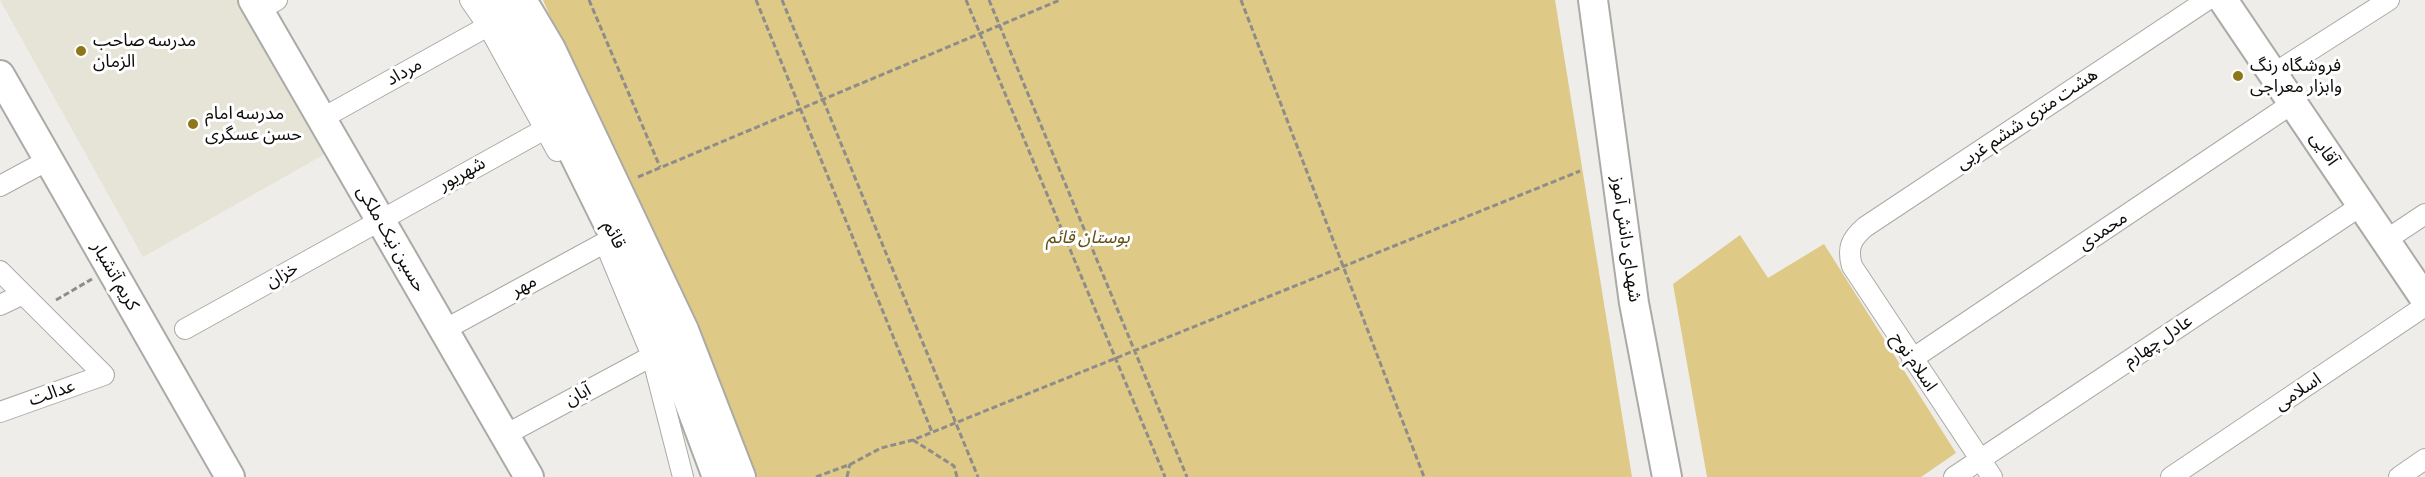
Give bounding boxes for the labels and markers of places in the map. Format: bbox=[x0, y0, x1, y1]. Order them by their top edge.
place label: مدرسه صاحب الزمان bbox=[93, 30, 196, 72]
marker: مدرسه صاحب الزمان bbox=[74, 44, 88, 58]
place label: فروشگاه رنگ وابزار معراجی bbox=[2250, 55, 2342, 98]
marker: فروشگاه رنگ وابزار معراجی bbox=[2231, 69, 2245, 83]
place label: مدرسه امام حسن عسگری bbox=[205, 103, 302, 146]
marker: مدرسه امام حسن عسگری bbox=[186, 117, 200, 131]

